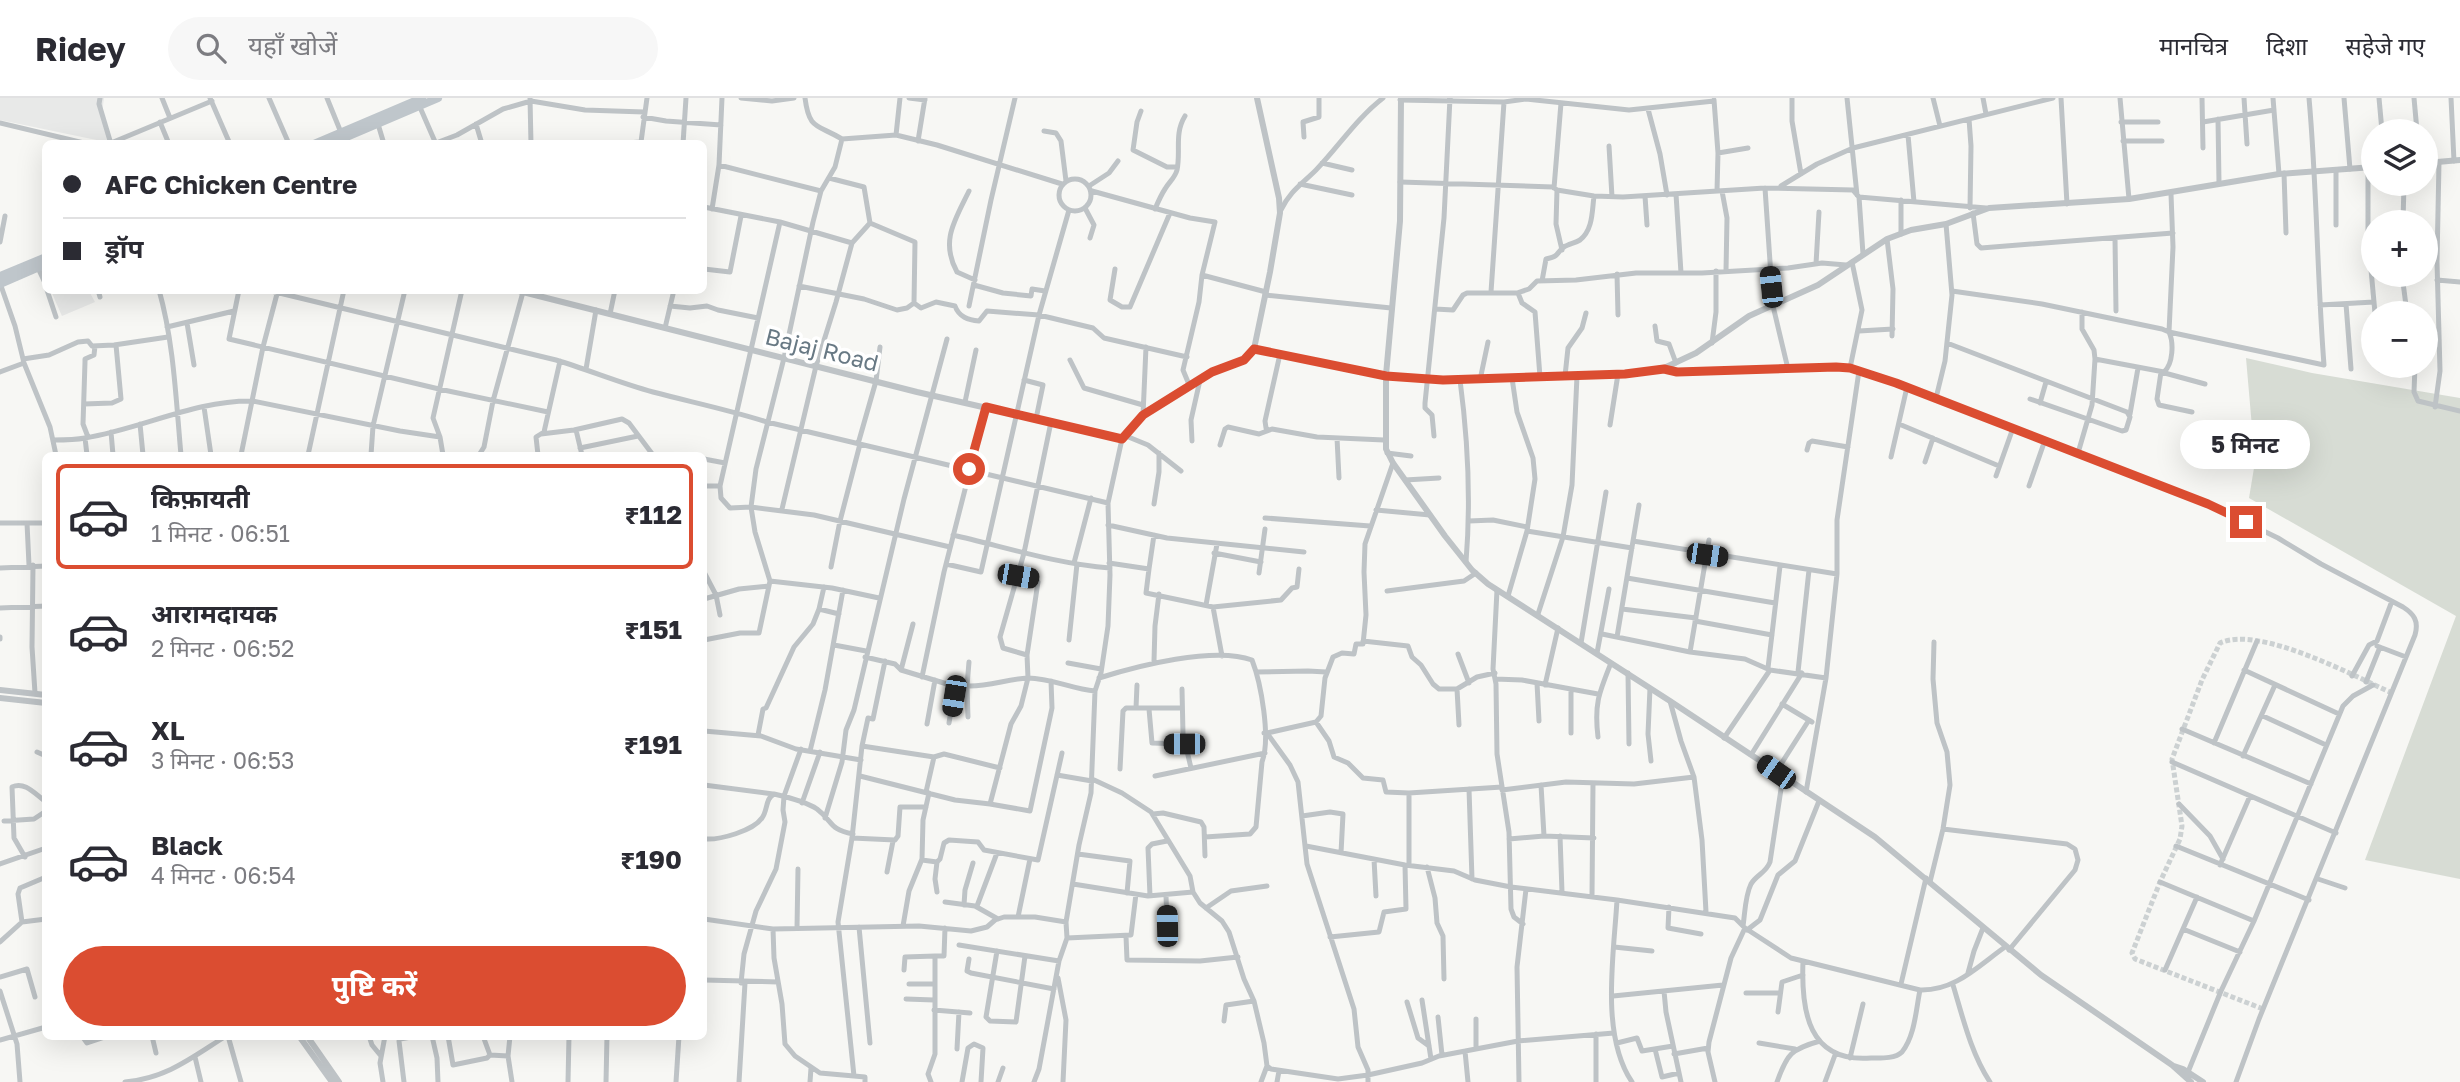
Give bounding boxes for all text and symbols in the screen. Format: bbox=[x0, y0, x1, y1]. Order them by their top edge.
search box bbox=[168, 17, 658, 80]
text: Ridey bbox=[35, 29, 126, 68]
icon: search bbox=[192, 29, 230, 67]
text: यहाँ खोजें bbox=[248, 30, 337, 61]
text: मानचित्र bbox=[2159, 31, 2228, 60]
text: दिशा bbox=[2266, 31, 2307, 60]
text: सहेजे गए bbox=[2345, 31, 2425, 60]
map controls bbox=[2361, 119, 2438, 378]
button: layers bbox=[2361, 119, 2438, 196]
text: AFC Chicken Centre bbox=[105, 169, 357, 200]
button: + bbox=[2361, 210, 2438, 287]
text: ड्रॉप bbox=[105, 233, 143, 264]
car bbox=[1759, 265, 1784, 309]
button: − bbox=[2361, 301, 2438, 378]
street label: Bajaj Road bbox=[762, 321, 882, 377]
callout: 5 मिनट bbox=[2181, 420, 2311, 470]
text: 5 मिनट bbox=[2211, 430, 2279, 458]
route start bbox=[953, 453, 985, 485]
text: किफ़ायती bbox=[151, 483, 250, 514]
icon: car bbox=[67, 485, 130, 548]
text: ₹112 bbox=[624, 499, 682, 530]
route end bbox=[2230, 506, 2262, 538]
text: 1 मिनट · 06:51 bbox=[151, 519, 290, 547]
car bbox=[1685, 542, 1730, 568]
car bbox=[996, 562, 1041, 590]
text: आरामदायक bbox=[151, 598, 277, 629]
icon: car bbox=[67, 600, 130, 663]
text: ₹151 bbox=[624, 614, 682, 645]
text: 2 मिनट · 06:52 bbox=[151, 634, 294, 662]
car bbox=[941, 674, 968, 718]
icon: car bbox=[67, 715, 130, 778]
text: XL bbox=[151, 715, 185, 746]
text: ₹191 bbox=[624, 729, 682, 760]
car bbox=[1164, 734, 1206, 755]
text: 3 मिनट · 06:53 bbox=[151, 746, 295, 774]
car bbox=[1753, 751, 1800, 793]
icon: car bbox=[67, 830, 130, 893]
text: Black bbox=[151, 830, 223, 861]
text: ₹190 bbox=[620, 844, 682, 875]
text: 4 मिनट · 06:54 bbox=[151, 861, 296, 889]
car bbox=[1157, 905, 1178, 947]
button: पुष्टि करें bbox=[63, 946, 686, 1026]

